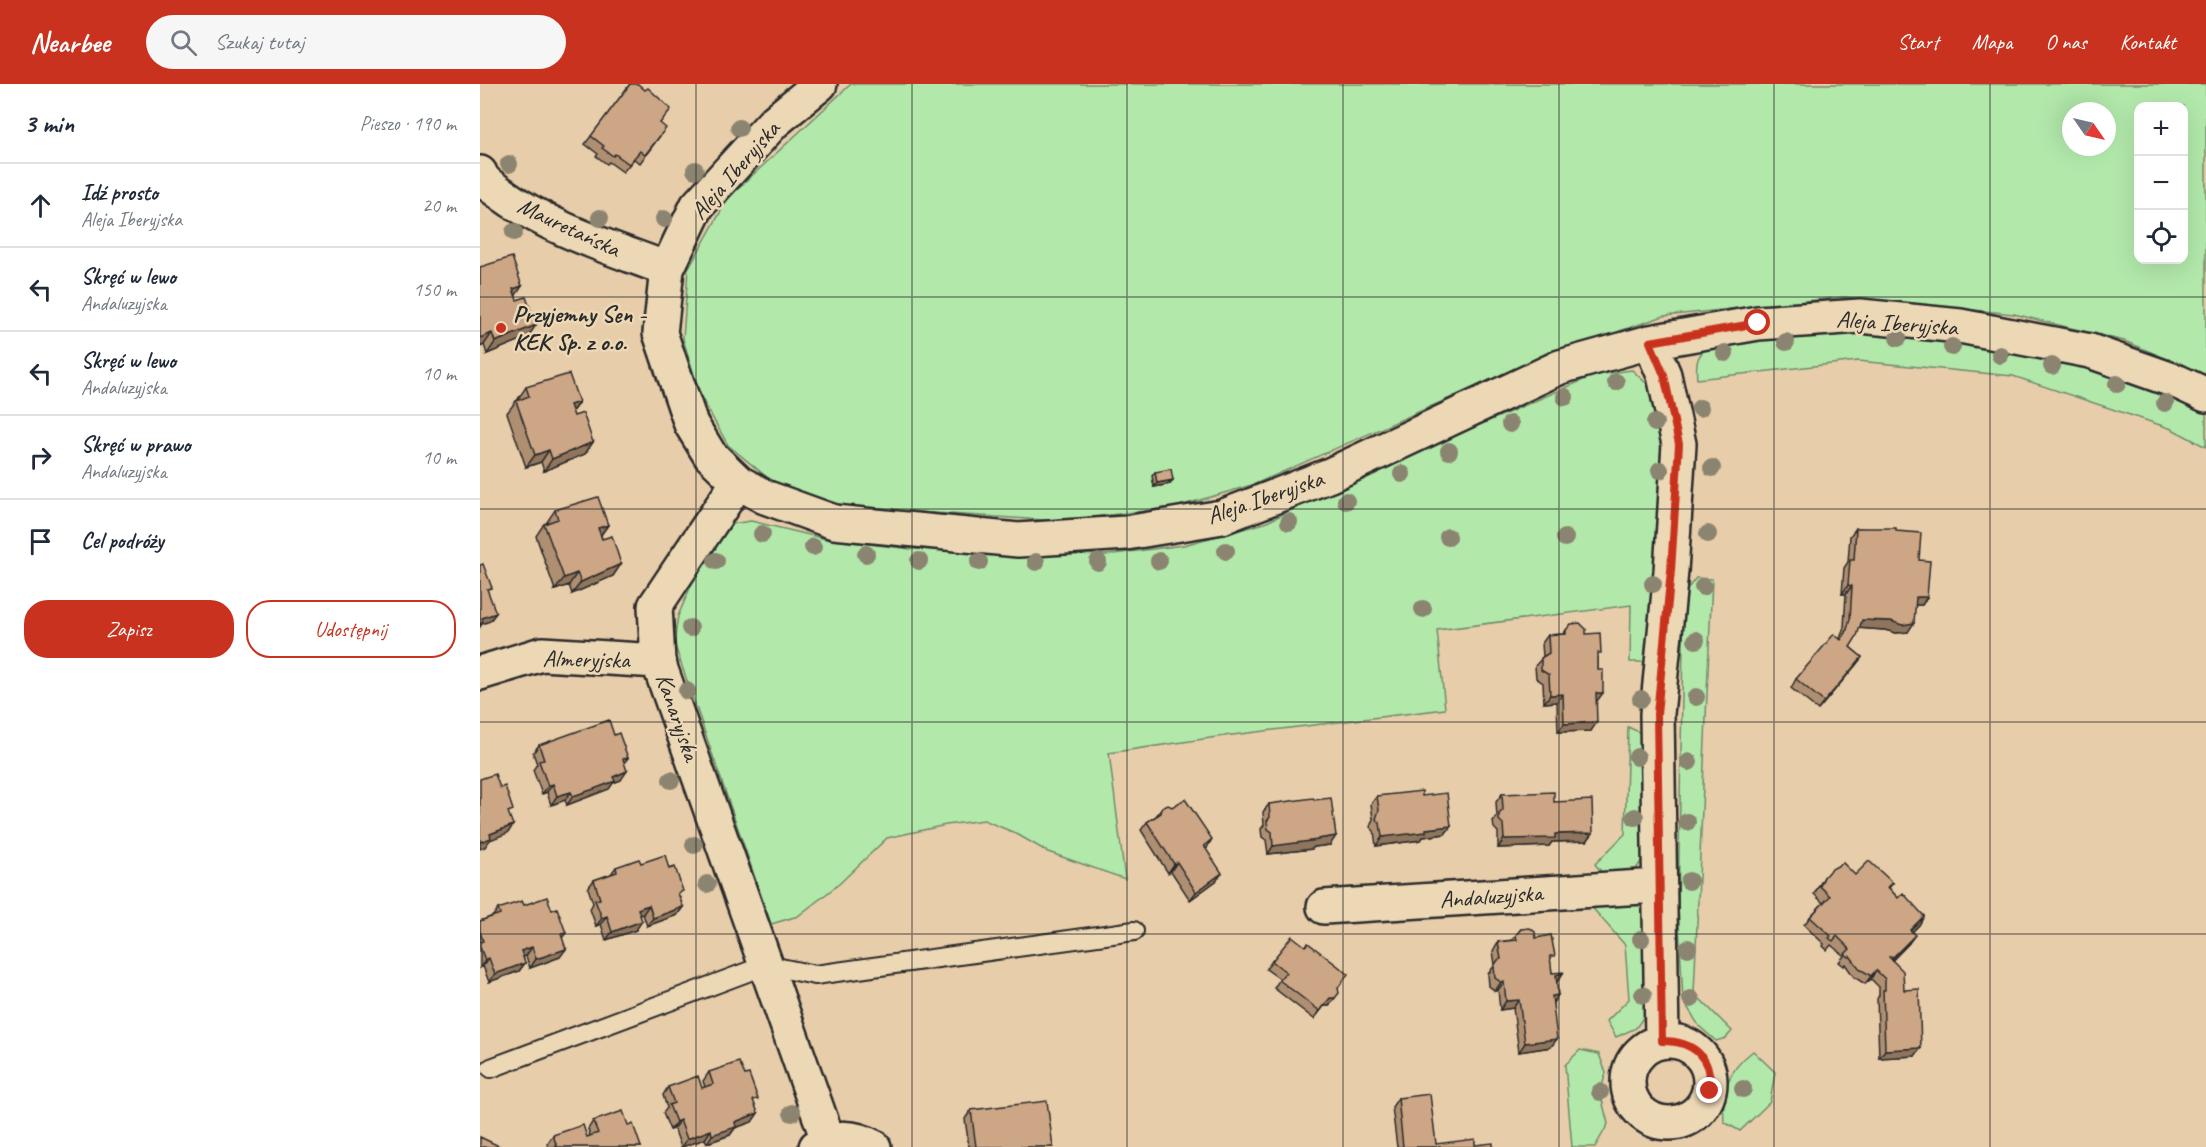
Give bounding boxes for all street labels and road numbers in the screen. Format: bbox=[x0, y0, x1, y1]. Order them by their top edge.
street label: Aleja Iberyjska bbox=[684, 113, 787, 226]
street label: Mauretańska bbox=[513, 190, 626, 264]
street label: Aleja Iberyjska bbox=[1835, 304, 1960, 342]
street label: Aleja Iberyjska bbox=[1203, 463, 1329, 531]
street label: Almeryjska bbox=[542, 643, 631, 675]
street label: Kanaryjska bbox=[649, 669, 708, 767]
street label: Andaluzyjska bbox=[1439, 877, 1546, 915]

